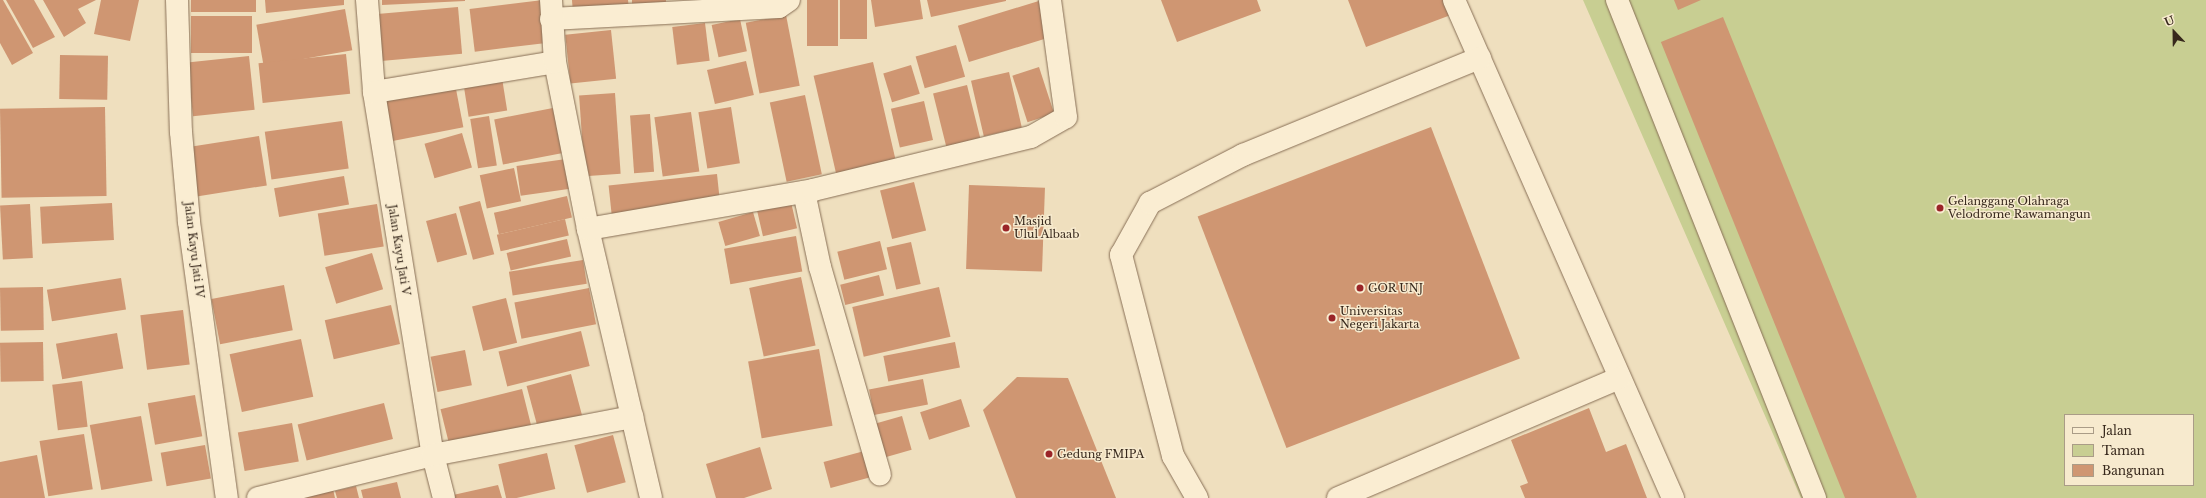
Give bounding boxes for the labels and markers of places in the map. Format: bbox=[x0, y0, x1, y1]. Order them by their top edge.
place label: Gelanggang Olahraga Velodrome Rawamangun bbox=[1948, 195, 2091, 221]
marker: Gelanggang Olahraga Velodrome Rawamangun bbox=[1935, 203, 1945, 213]
place label: Masjid Ulul Albaab bbox=[1014, 215, 1080, 241]
marker: Masjid Ulul Albaab bbox=[1001, 223, 1011, 233]
place label: GOR UNJ bbox=[1368, 281, 1423, 295]
marker: GOR UNJ bbox=[1355, 283, 1365, 293]
place label: Universitas Negeri Jakarta bbox=[1340, 305, 1419, 331]
marker: Universitas Negeri Jakarta bbox=[1327, 313, 1337, 323]
place label: Gedung FMIPA bbox=[1057, 447, 1144, 461]
marker: Gedung FMIPA bbox=[1044, 449, 1054, 459]

